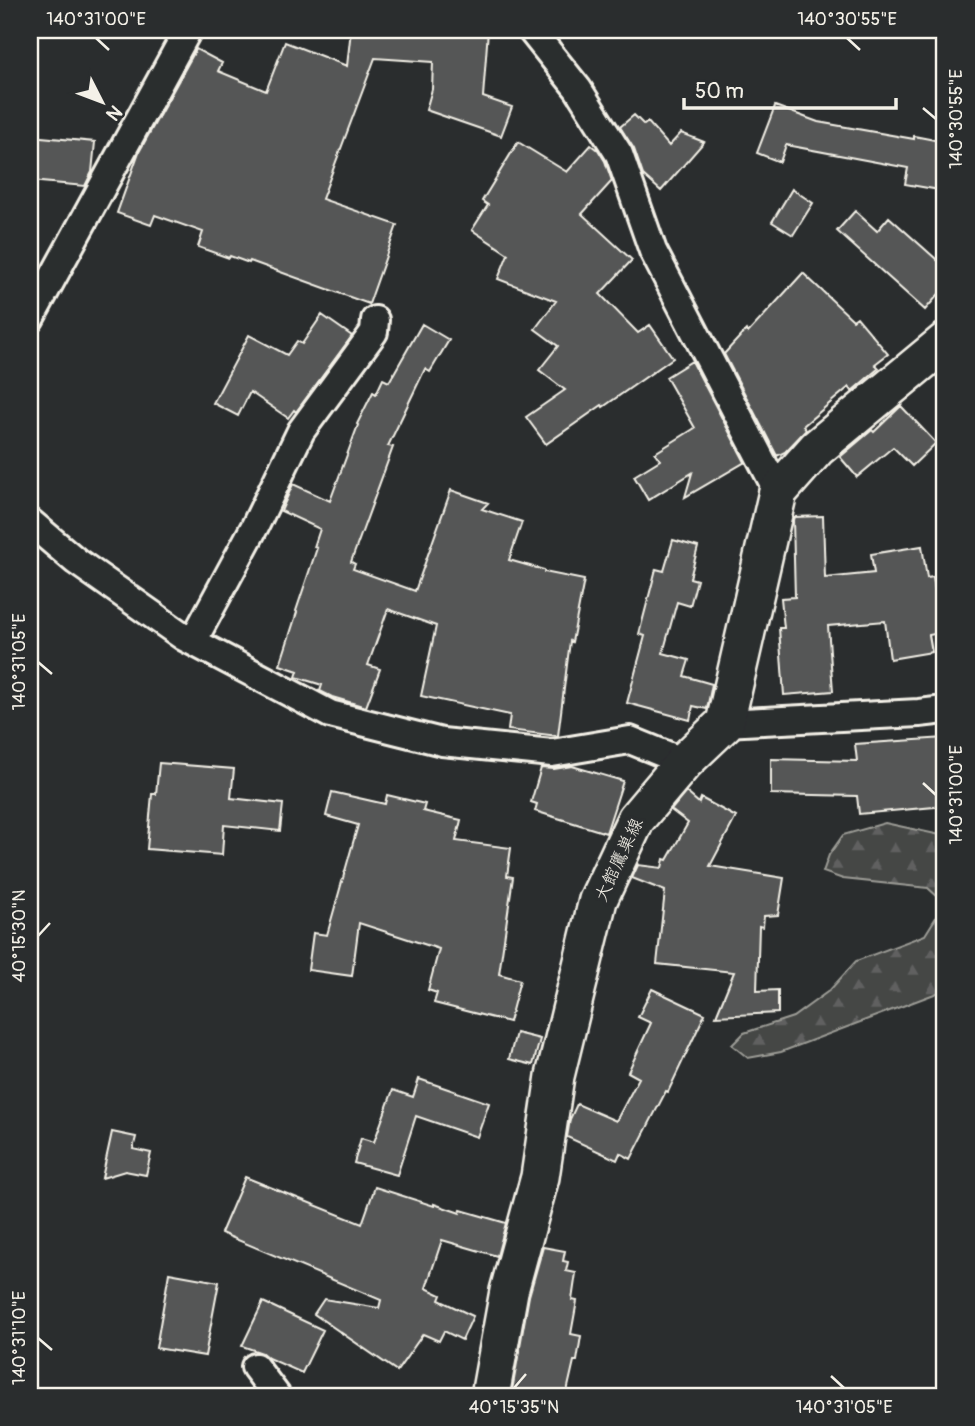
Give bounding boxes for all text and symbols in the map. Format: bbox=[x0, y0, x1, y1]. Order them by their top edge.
text: 140°31'00"E bbox=[46, 8, 146, 31]
text: 140°30'55"E bbox=[797, 8, 897, 31]
north arrow bbox=[66, 66, 136, 136]
scale bar bbox=[684, 66, 896, 110]
text: 140°30'55"E bbox=[945, 69, 968, 169]
text: 50 m bbox=[695, 78, 744, 105]
text: N bbox=[101, 100, 127, 126]
text: 140°31'05"E bbox=[8, 613, 31, 711]
text: 140°31'00"E bbox=[945, 745, 968, 845]
street label: 大館鷹巣線 bbox=[590, 814, 648, 906]
text: 40°15'30"N bbox=[8, 890, 31, 982]
text: 140°31'10"E bbox=[8, 1291, 31, 1385]
text: 40°15'35"N bbox=[469, 1396, 559, 1419]
text: 140°31'05"E bbox=[795, 1396, 893, 1419]

